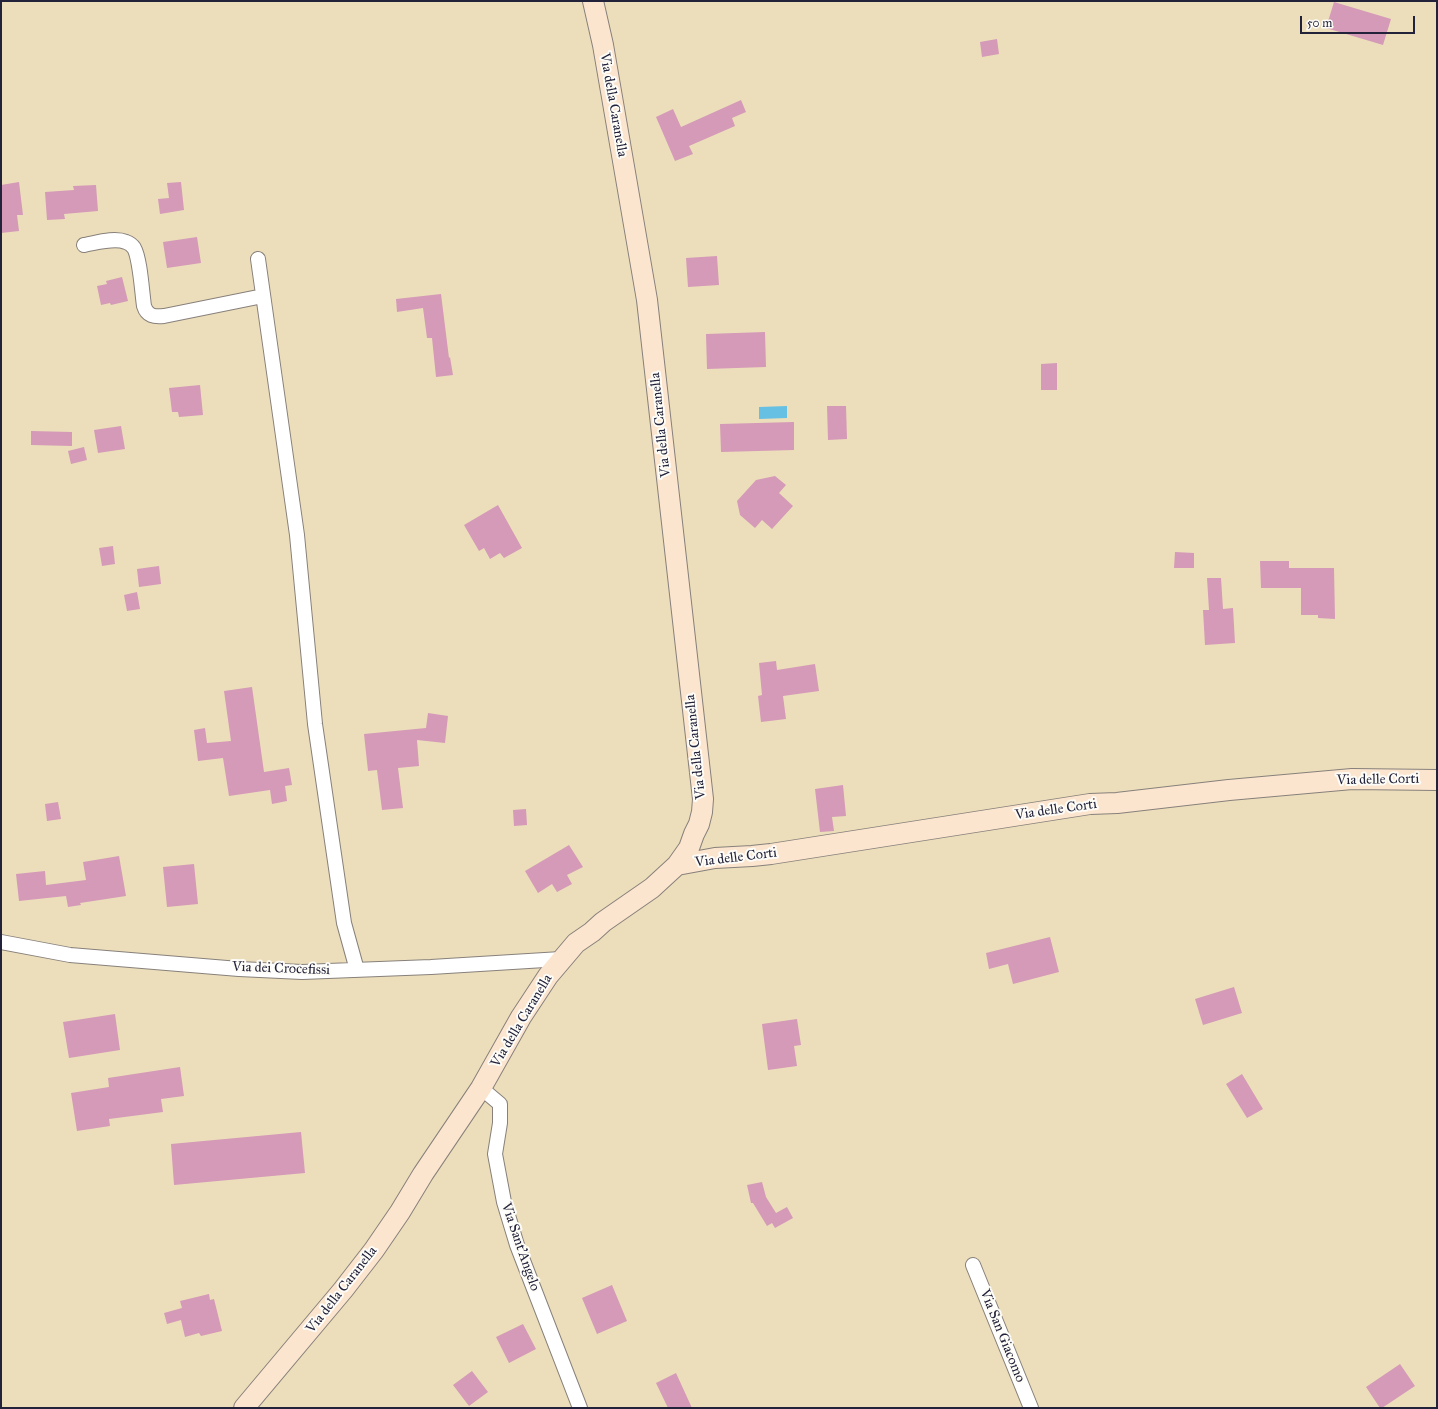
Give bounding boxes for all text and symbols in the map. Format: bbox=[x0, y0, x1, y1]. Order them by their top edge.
scale bar bbox=[1302, 8, 1417, 34]
text: 50 m bbox=[1307, 16, 1332, 30]
street label: Via della Caranella bbox=[596, 52, 630, 158]
street label: Via della Caranella bbox=[647, 372, 675, 478]
street label: Via della Caranella bbox=[682, 694, 710, 800]
street label: Via delle Corti bbox=[1337, 771, 1419, 789]
street label: Via delle Corti bbox=[1014, 796, 1098, 824]
street label: Via delle Corti bbox=[694, 845, 778, 871]
street label: Via dei Crocefissi bbox=[232, 959, 330, 979]
street label: Via della Caranella bbox=[488, 972, 556, 1070]
street label: Via Sant'Angelo bbox=[497, 1201, 543, 1293]
street label: Via della Caranella bbox=[303, 1243, 381, 1337]
street label: Via San Giacomo bbox=[976, 1287, 1028, 1385]

